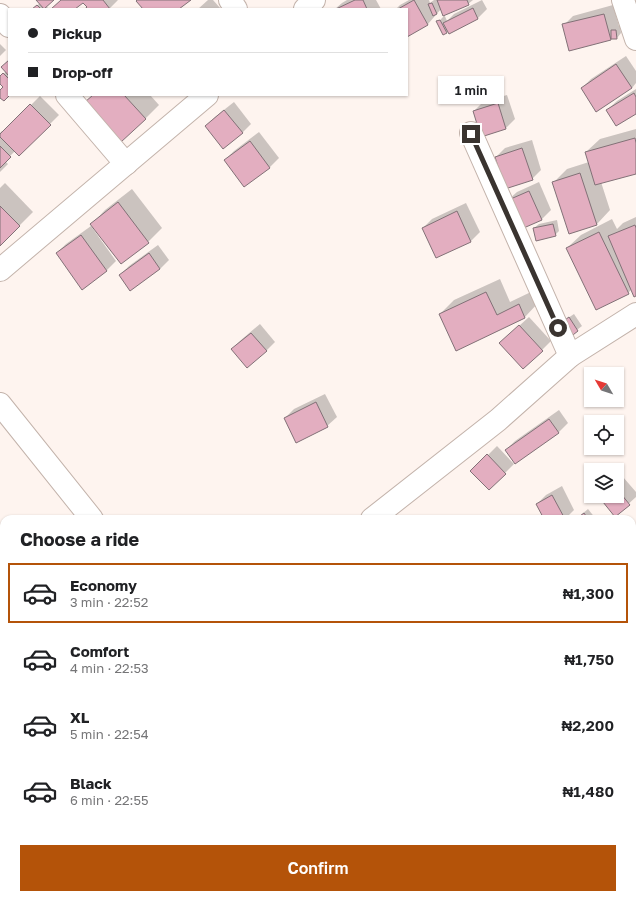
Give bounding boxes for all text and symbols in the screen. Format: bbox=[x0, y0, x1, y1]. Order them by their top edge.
text: Pickup bbox=[52, 24, 102, 42]
text: Drop-off bbox=[52, 63, 112, 81]
callout: 1 min bbox=[438, 76, 504, 104]
text: 1 min bbox=[455, 82, 487, 98]
route end bbox=[462, 125, 480, 143]
route start bbox=[549, 319, 567, 337]
north arrow bbox=[584, 367, 624, 407]
map controls bbox=[584, 367, 624, 503]
button: locate bbox=[584, 415, 624, 455]
button: layers bbox=[584, 463, 624, 503]
text: Choose a ride bbox=[20, 528, 139, 550]
icon: car bbox=[22, 575, 58, 611]
text: Economy bbox=[70, 576, 137, 594]
text: ₦1,300 bbox=[563, 584, 614, 602]
text: 3 min · 22:52 bbox=[70, 594, 148, 610]
icon: car bbox=[22, 641, 58, 677]
text: Comfort bbox=[70, 642, 129, 660]
text: ₦1,750 bbox=[564, 650, 614, 668]
text: 4 min · 22:53 bbox=[70, 660, 149, 676]
icon: car bbox=[22, 707, 58, 743]
text: XL bbox=[70, 708, 89, 726]
text: ₦2,200 bbox=[561, 716, 614, 734]
text: 5 min · 22:54 bbox=[70, 726, 149, 742]
icon: car bbox=[22, 773, 58, 809]
text: Black bbox=[70, 774, 112, 792]
text: ₦1,480 bbox=[563, 782, 614, 800]
text: 6 min · 22:55 bbox=[70, 792, 149, 808]
button: Confirm bbox=[20, 845, 616, 891]

